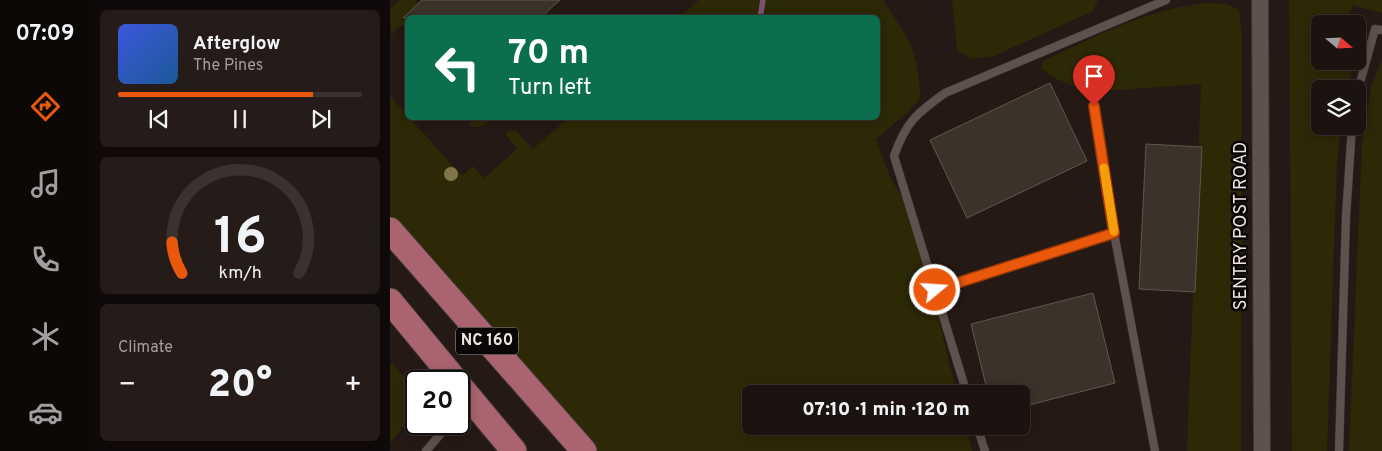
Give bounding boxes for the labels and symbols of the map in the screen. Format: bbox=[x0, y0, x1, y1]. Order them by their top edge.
north arrow bbox=[1311, 15, 1366, 70]
pin bbox=[1073, 55, 1115, 106]
street label: SENTRY POST ROAD bbox=[1230, 142, 1253, 310]
position arrow bbox=[908, 263, 960, 315]
road number: NC 160 bbox=[456, 328, 518, 354]
speed limit sign: 20 bbox=[405, 370, 470, 435]

